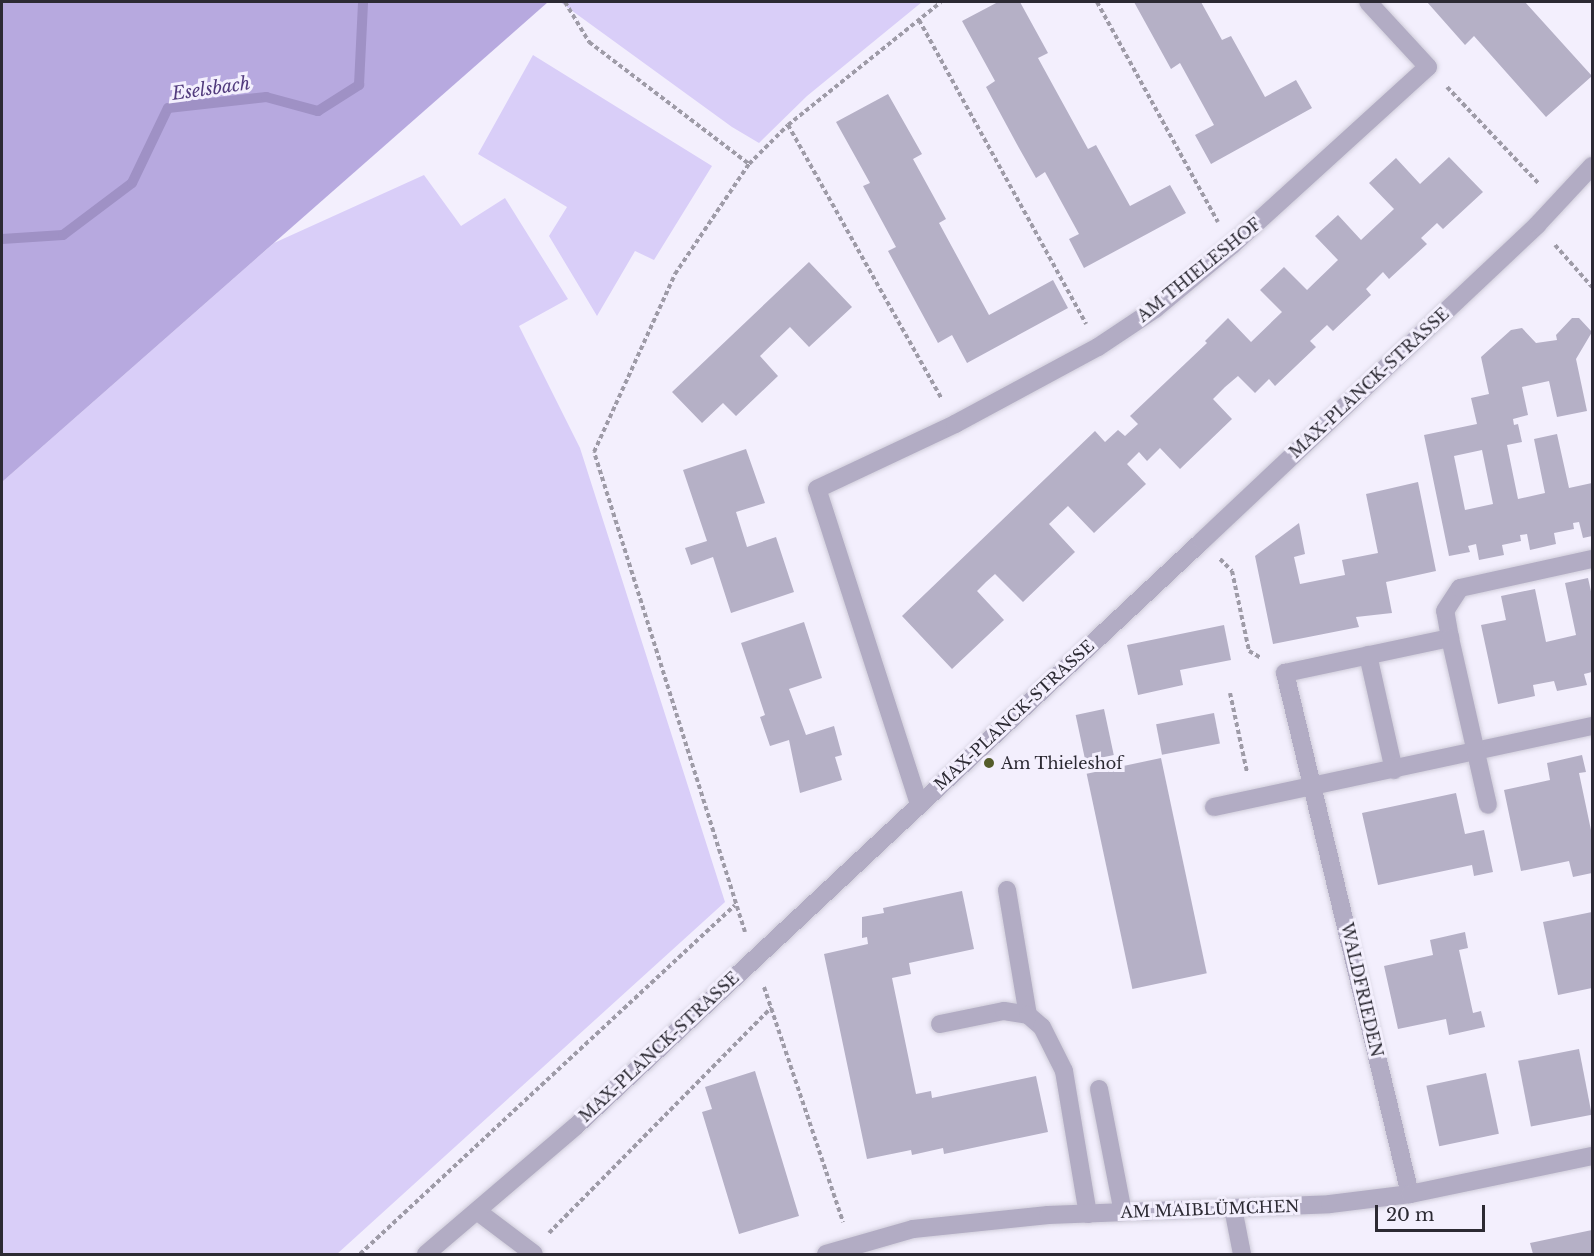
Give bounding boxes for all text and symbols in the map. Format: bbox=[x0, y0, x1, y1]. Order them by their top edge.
water label: Eselsbach bbox=[170, 73, 252, 105]
street label: AM THIELESHOF bbox=[1133, 214, 1265, 326]
street label: MAX-PLANCK-STRASSE bbox=[1285, 304, 1453, 462]
street label: MAX-PLANCK-STRASSE bbox=[930, 636, 1098, 794]
place label: Am Thieleshof bbox=[1001, 753, 1123, 773]
marker: Am Thieleshof bbox=[982, 756, 996, 770]
street label: WALDFRIEDEN bbox=[1337, 921, 1387, 1059]
street label: MAX-PLANCK-STRASSE bbox=[575, 968, 743, 1126]
scale bar bbox=[1378, 1193, 1488, 1231]
street label: AM MAIBLÜMCHEN bbox=[1120, 1196, 1300, 1222]
text: 20 m bbox=[1386, 1204, 1434, 1226]

